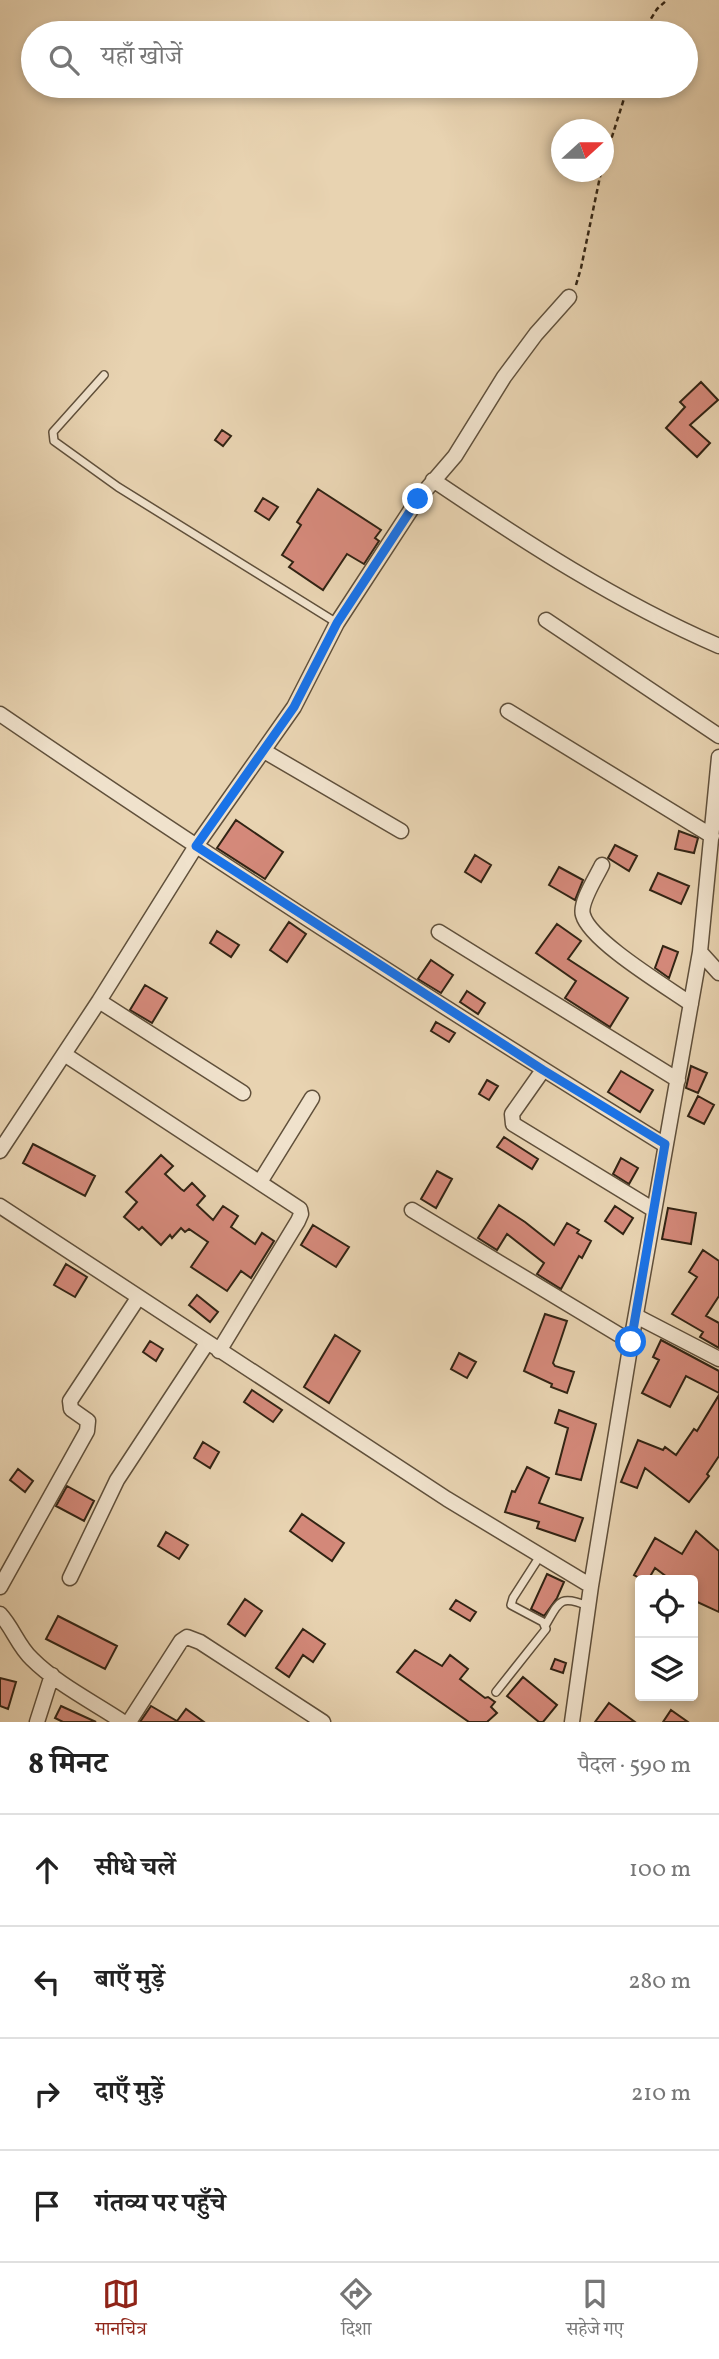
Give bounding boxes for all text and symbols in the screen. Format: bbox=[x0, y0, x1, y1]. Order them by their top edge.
search box bbox=[21, 21, 698, 98]
text: यहाँ खोजें bbox=[101, 39, 182, 75]
icon: search bbox=[45, 41, 83, 79]
north arrow bbox=[551, 119, 614, 182]
route end bbox=[402, 483, 433, 514]
route start bbox=[615, 1326, 646, 1357]
map controls bbox=[635, 1575, 698, 1701]
button: locate bbox=[635, 1575, 698, 1638]
button: layers bbox=[635, 1638, 698, 1701]
text: 8 मिनट bbox=[28, 1744, 107, 1786]
text: पैदल · 590 m bbox=[578, 1750, 691, 1782]
text: सीधे चलें bbox=[95, 1850, 176, 1886]
icon: ahead bbox=[28, 1851, 66, 1889]
text: 100 m bbox=[629, 1854, 691, 1886]
text: बाएँ मुड़ें bbox=[95, 1962, 165, 1998]
icon: left bbox=[28, 1963, 66, 2001]
text: 280 m bbox=[628, 1966, 691, 1998]
text: दाएँ मुड़ें bbox=[95, 2074, 164, 2110]
icon: right bbox=[28, 2075, 66, 2113]
text: 210 m bbox=[631, 2078, 691, 2110]
text: गंतव्य पर पहुँचे bbox=[95, 2186, 226, 2222]
icon: arrive bbox=[28, 2187, 66, 2225]
tab: मानचित्र bbox=[95, 2275, 147, 2347]
tab: दिशा bbox=[337, 2275, 375, 2347]
tab: सहेजे गए bbox=[566, 2275, 624, 2347]

